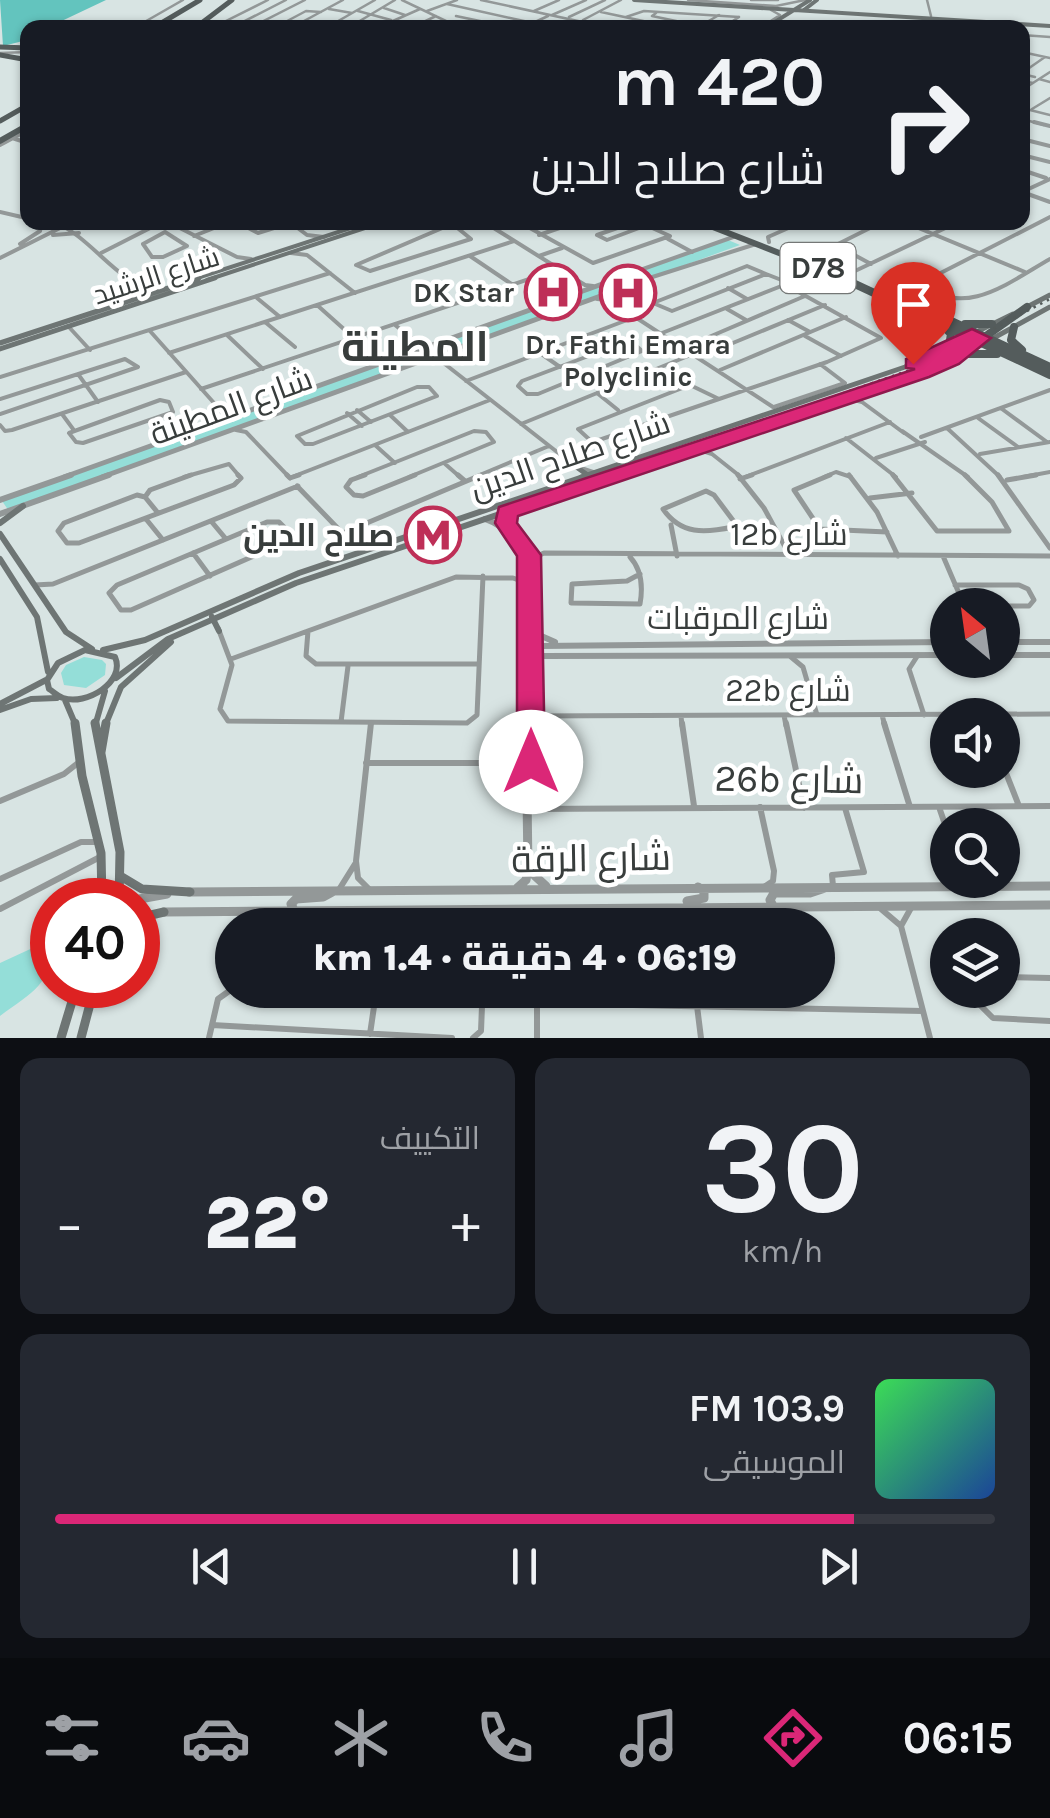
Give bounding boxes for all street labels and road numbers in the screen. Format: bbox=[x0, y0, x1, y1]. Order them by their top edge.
street label: شارع الرشيد bbox=[89, 240, 224, 313]
road number: D78 bbox=[780, 243, 856, 293]
street label: شارع المطينة bbox=[145, 360, 318, 456]
street label: شارع صلاح الدين bbox=[465, 404, 676, 510]
street label: 12b شارع bbox=[730, 516, 848, 556]
street label: شارع المرقبات bbox=[647, 600, 829, 640]
street label: 22b شارع bbox=[725, 672, 851, 712]
street label: 26b شارع bbox=[714, 756, 864, 805]
street label: شارع الرقة bbox=[511, 835, 671, 884]

